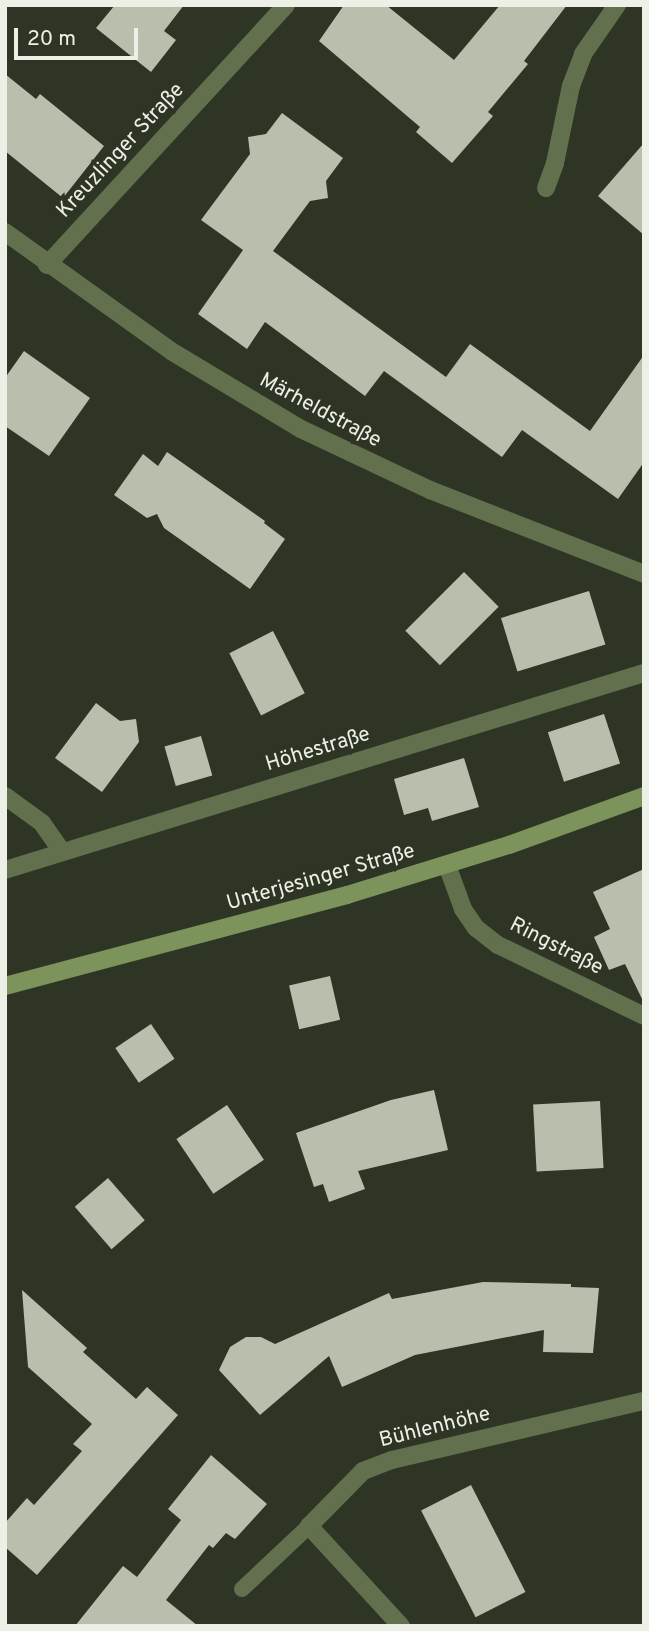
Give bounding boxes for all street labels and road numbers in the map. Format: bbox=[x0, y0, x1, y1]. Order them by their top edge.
street label: Kreuzlinger Straße bbox=[52, 78, 190, 224]
street label: Märheldstraße bbox=[255, 368, 385, 454]
street label: Höhestraße bbox=[263, 722, 373, 778]
street label: Unterjesinger Straße bbox=[224, 839, 418, 917]
street label: Ringstraße bbox=[505, 913, 607, 981]
street label: Bühlenhöhe bbox=[377, 1402, 493, 1454]

